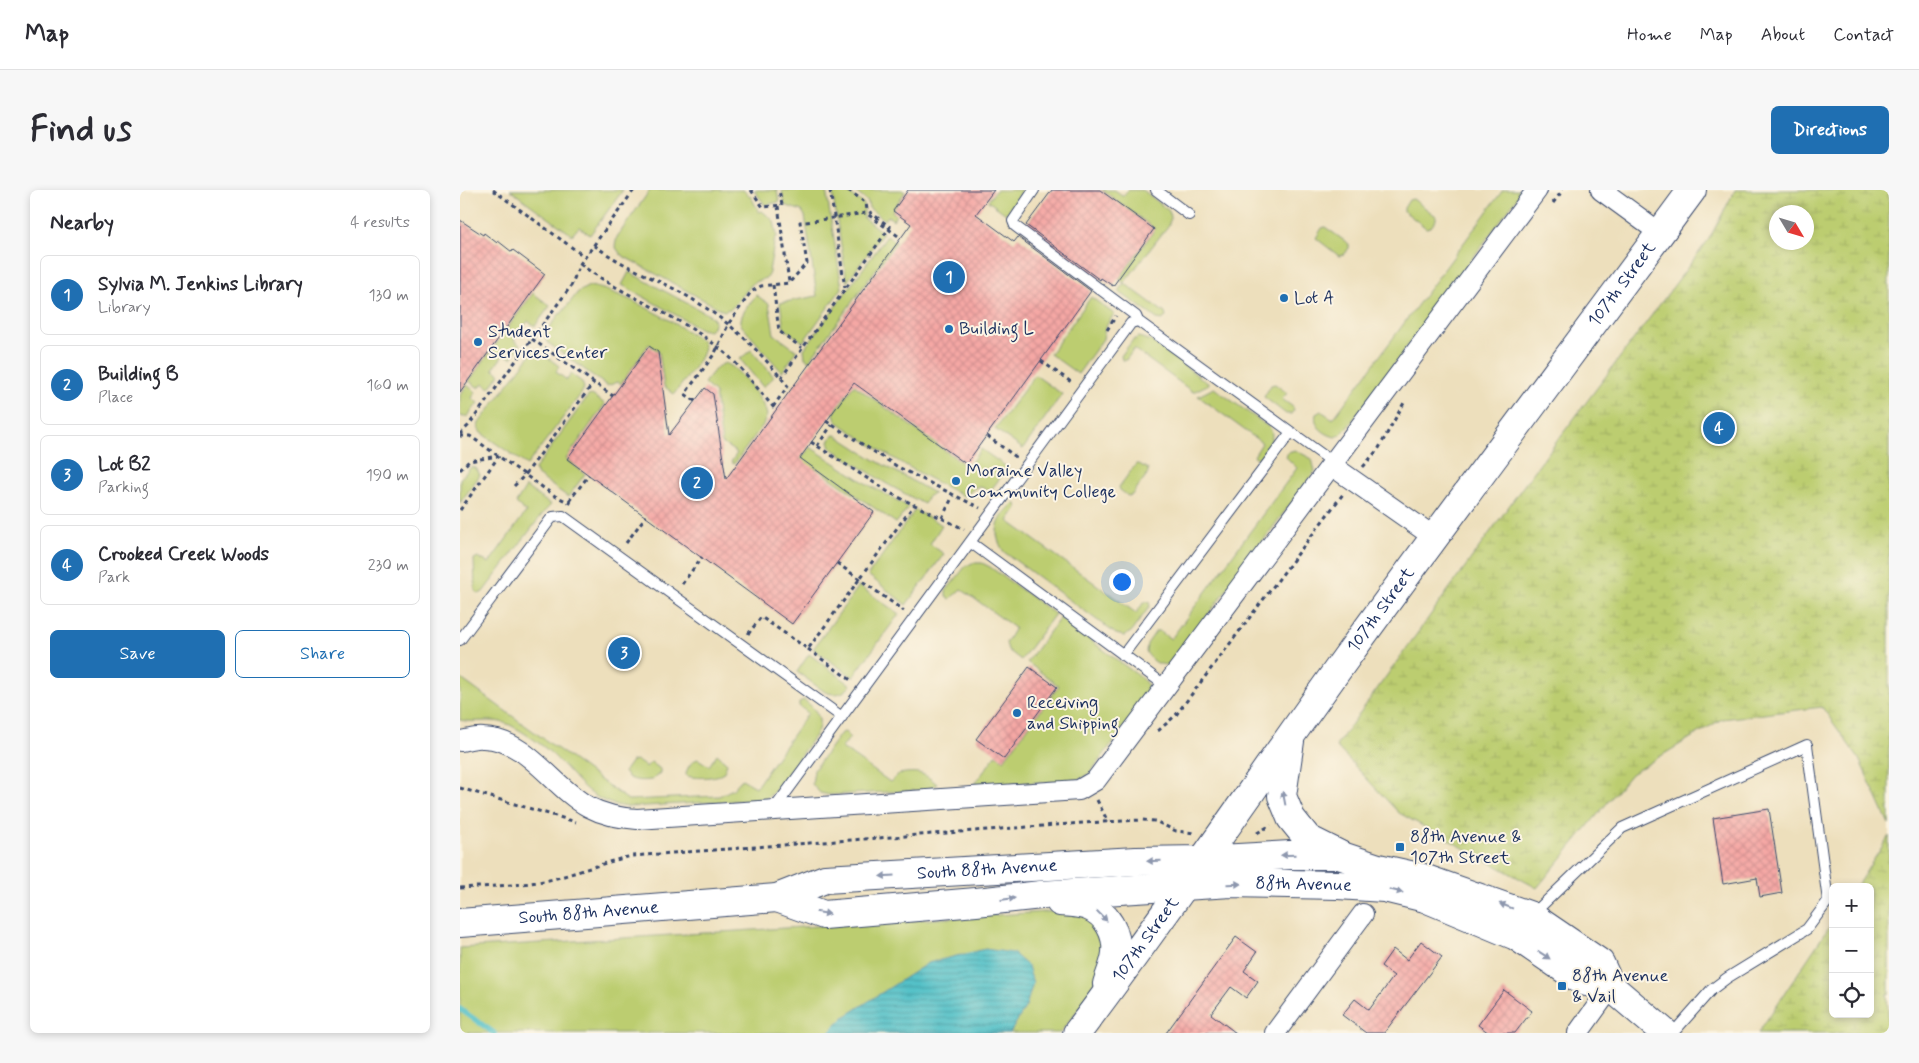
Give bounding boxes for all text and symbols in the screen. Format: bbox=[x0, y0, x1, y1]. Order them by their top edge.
text: Map bbox=[25, 19, 69, 50]
text: Home bbox=[1627, 23, 1672, 47]
text: Map bbox=[1700, 23, 1733, 47]
text: About bbox=[1761, 23, 1805, 47]
text: Contact bbox=[1833, 23, 1894, 47]
button: Directions bbox=[1771, 106, 1889, 154]
text: Find us bbox=[30, 107, 132, 153]
north arrow bbox=[1769, 205, 1814, 250]
text: Nearby bbox=[50, 209, 114, 237]
text: 4 results bbox=[350, 212, 410, 233]
street label: 107th Street bbox=[1583, 237, 1662, 332]
pin: 1 bbox=[933, 258, 965, 296]
text: Sylvia M. Jenkins Library bbox=[98, 272, 303, 297]
text: 1 bbox=[63, 285, 71, 306]
text: 130 m bbox=[368, 285, 409, 306]
place label: Lot A bbox=[1294, 286, 1334, 310]
marker: Lot A bbox=[1278, 292, 1290, 304]
text: Library bbox=[98, 297, 151, 318]
place label: Building L bbox=[959, 317, 1035, 343]
place label: Student Services Center bbox=[488, 320, 608, 365]
marker: Building L bbox=[943, 323, 955, 335]
marker: Student Services Center bbox=[472, 336, 484, 348]
text: Building B bbox=[98, 362, 179, 387]
text: 2 bbox=[63, 375, 71, 396]
text: 160 m bbox=[366, 375, 409, 396]
text: Place bbox=[98, 387, 133, 408]
pin: 4 bbox=[1703, 409, 1735, 447]
text: Lot B2 bbox=[98, 452, 151, 477]
place label: Moraine Valley Community College bbox=[966, 459, 1116, 504]
pin: 2 bbox=[681, 464, 713, 502]
text: 3 bbox=[63, 465, 71, 486]
text: 190 m bbox=[366, 465, 409, 486]
marker: Moraine Valley Community College bbox=[950, 475, 962, 487]
text: Parking bbox=[98, 477, 149, 498]
text: Crooked Creek Woods bbox=[98, 542, 269, 567]
text: 4 bbox=[62, 555, 72, 576]
text: 230 m bbox=[368, 555, 409, 576]
street label: 107th Street bbox=[1342, 562, 1421, 657]
text: Park bbox=[98, 567, 130, 588]
your location bbox=[1109, 569, 1135, 595]
button: Save bbox=[50, 630, 225, 678]
button: Share bbox=[235, 630, 410, 678]
pin: 3 bbox=[608, 634, 640, 672]
place label: Receiving and Shipping bbox=[1027, 691, 1119, 738]
marker: Receiving and Shipping bbox=[1011, 707, 1023, 719]
one-way arrow bbox=[1280, 789, 1288, 805]
place label: 88th Avenue & 107th Street bbox=[1410, 825, 1522, 870]
marker: 88th Avenue & 107th Street bbox=[1394, 841, 1406, 853]
one-way arrow bbox=[1280, 852, 1296, 860]
street label: South 88th Avenue bbox=[916, 854, 1058, 886]
one-way arrow bbox=[1145, 857, 1161, 865]
street label: 88th Avenue bbox=[1255, 871, 1353, 898]
one-way arrow bbox=[878, 872, 894, 880]
one-way arrow bbox=[1226, 880, 1242, 888]
map controls bbox=[1829, 883, 1874, 1018]
button: + bbox=[1829, 883, 1874, 928]
one-way arrow bbox=[1388, 887, 1403, 895]
street label: 107th Street bbox=[1107, 892, 1185, 987]
one-way arrow bbox=[1001, 894, 1017, 902]
street label: South 88th Avenue bbox=[518, 895, 660, 930]
one-way arrow bbox=[1499, 902, 1513, 910]
one-way arrow bbox=[816, 910, 832, 918]
one-way arrow bbox=[1096, 910, 1108, 922]
button: − bbox=[1829, 928, 1874, 973]
one-way arrow bbox=[1538, 950, 1551, 960]
place label: 88th Avenue & Vail bbox=[1572, 964, 1669, 1009]
button: locate bbox=[1829, 973, 1874, 1018]
marker: 88th Avenue & Vail bbox=[1556, 980, 1568, 992]

